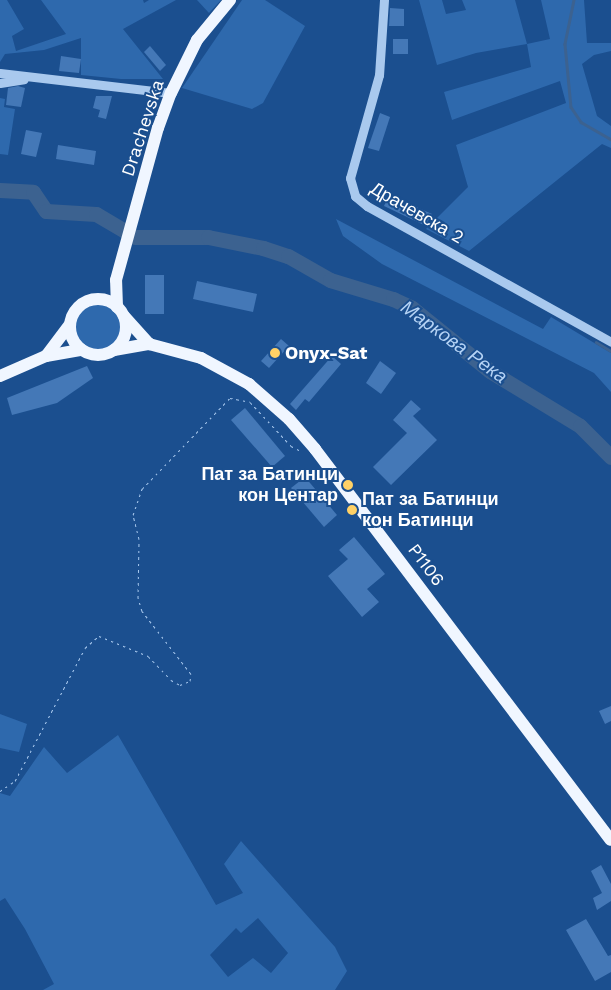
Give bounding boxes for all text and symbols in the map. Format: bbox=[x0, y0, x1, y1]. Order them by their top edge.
street label: Drachevska bbox=[117, 77, 169, 179]
street label: Драчевска 2 bbox=[366, 178, 468, 248]
water label: Маркова Река bbox=[396, 296, 512, 388]
place label: Onyx-Sat bbox=[285, 342, 367, 364]
marker: Onyx-Sat bbox=[269, 347, 281, 359]
place label: Пат за Батинци кон Центар bbox=[201, 464, 338, 506]
marker: Пат за Батинци кон Центар bbox=[342, 479, 354, 491]
place label: Пат за Батинци кон Батинци bbox=[362, 489, 499, 532]
marker: Пат за Батинци кон Батинци bbox=[346, 504, 358, 516]
street label: P1106 bbox=[403, 540, 449, 590]

